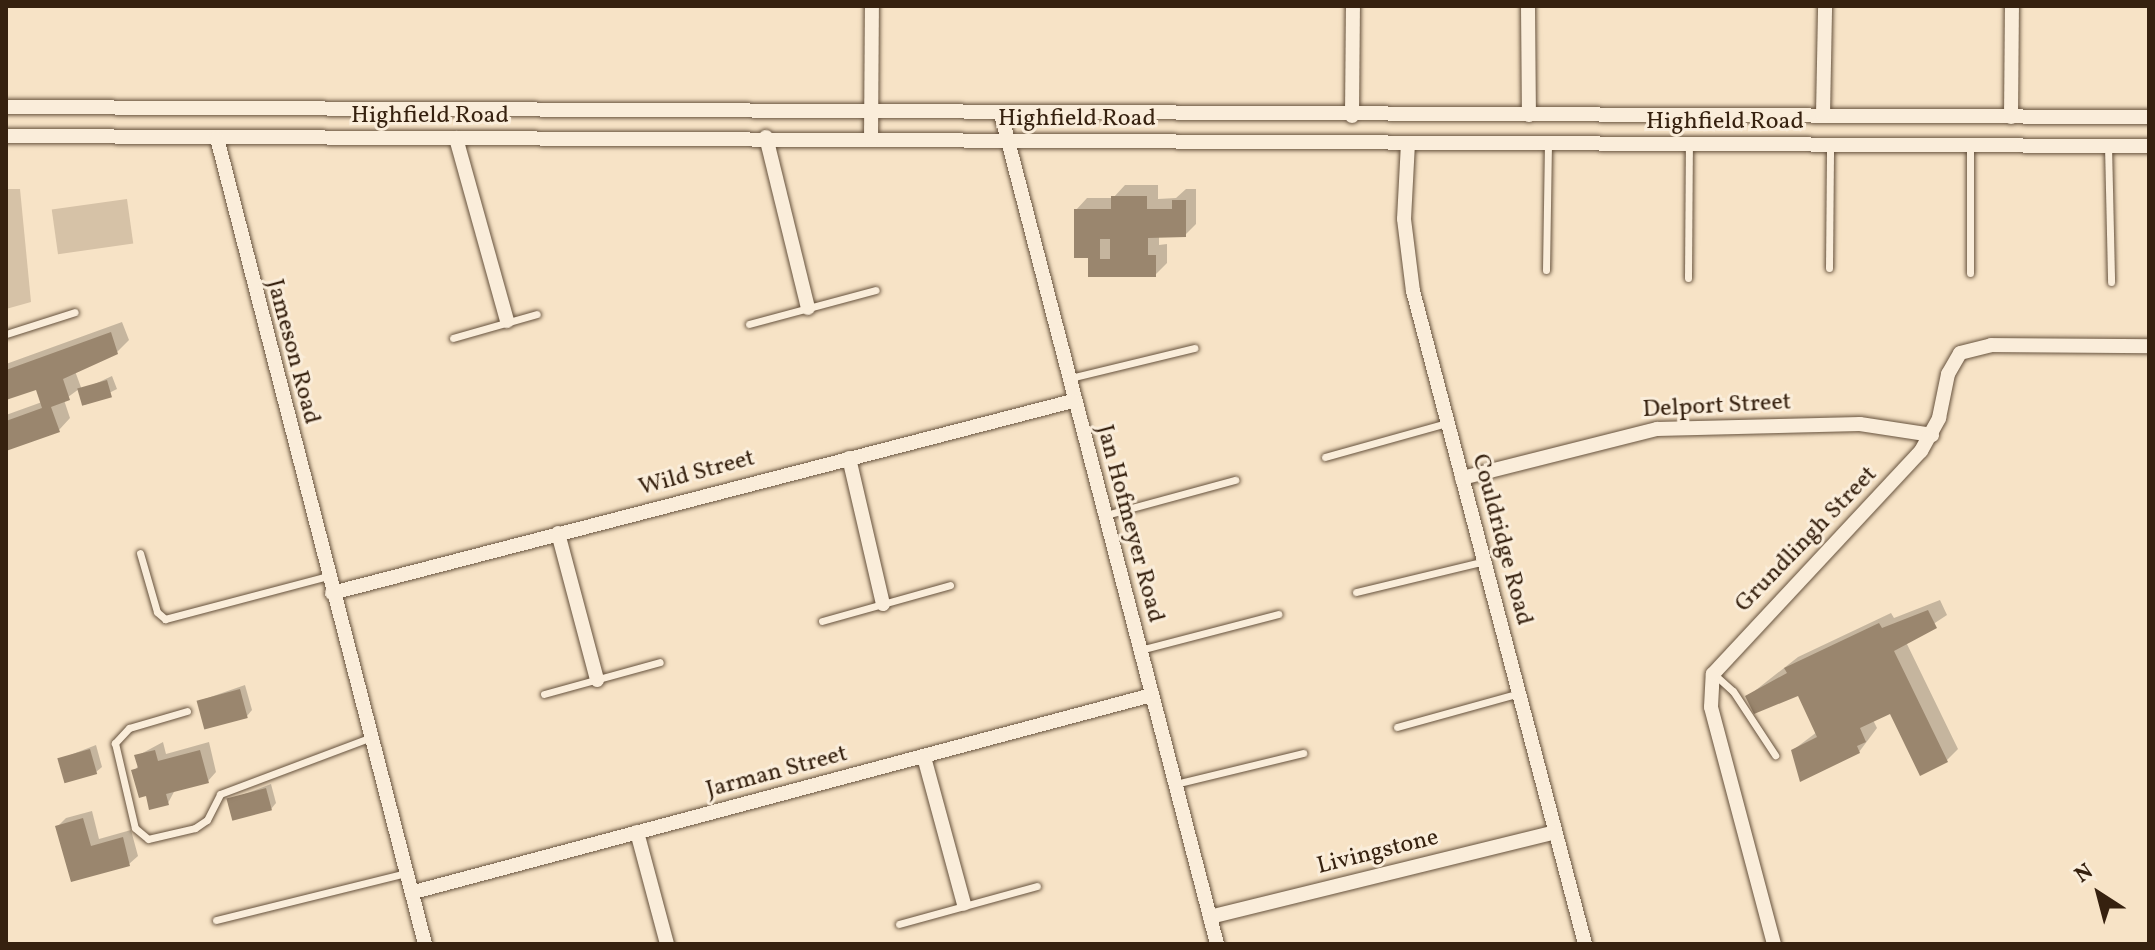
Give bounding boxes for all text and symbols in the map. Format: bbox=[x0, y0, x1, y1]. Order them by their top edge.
street label: Highfield Road bbox=[351, 103, 509, 131]
street label: Highfield Road bbox=[998, 106, 1156, 134]
street label: Highfield Road bbox=[1646, 109, 1804, 137]
street label: Jameson Road bbox=[259, 276, 325, 428]
street label: Delport Street bbox=[1642, 389, 1792, 425]
street label: Jan Hofmeyer Road bbox=[1089, 422, 1169, 626]
street label: Wild Street bbox=[636, 445, 758, 503]
street label: Couldridge Road bbox=[1464, 451, 1538, 629]
street label: Grundlingh Street bbox=[1730, 461, 1884, 619]
street label: Jarman Street bbox=[703, 740, 851, 806]
street label: Livingstone bbox=[1314, 824, 1442, 882]
north arrow bbox=[2059, 854, 2139, 934]
text: N bbox=[2069, 857, 2100, 891]

